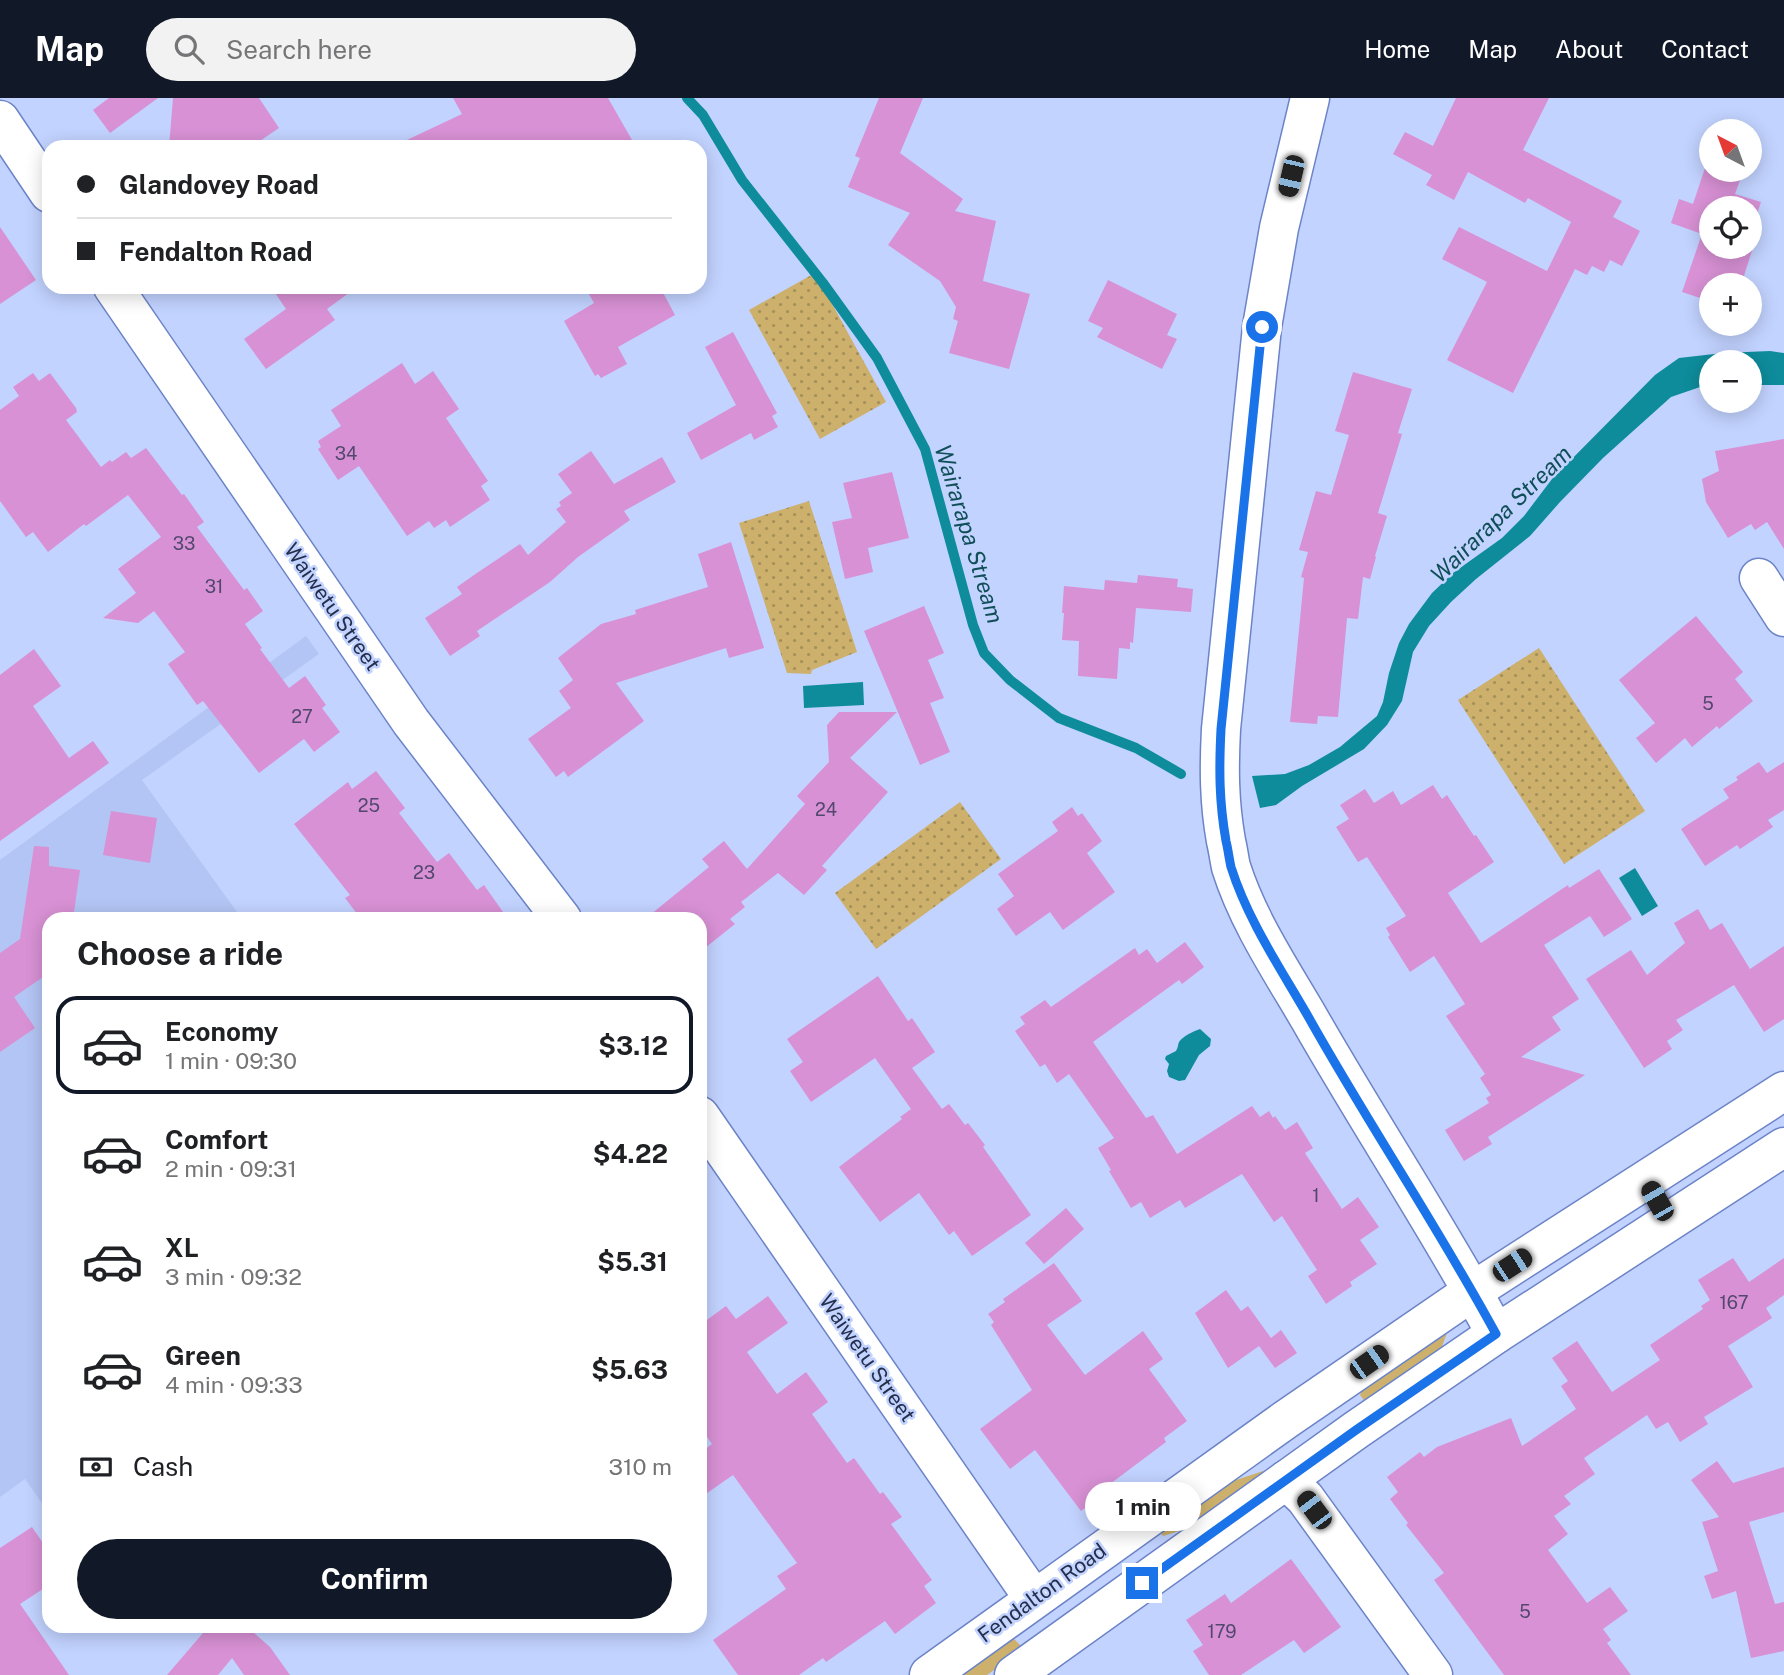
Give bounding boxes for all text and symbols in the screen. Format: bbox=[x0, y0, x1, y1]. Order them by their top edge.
search box bbox=[146, 18, 636, 81]
text: Map bbox=[35, 30, 104, 68]
icon: search bbox=[170, 30, 208, 68]
text: Search here bbox=[226, 34, 372, 65]
text: Home bbox=[1364, 35, 1430, 63]
text: Map bbox=[1468, 35, 1517, 63]
text: About bbox=[1555, 35, 1623, 63]
text: Contact bbox=[1661, 35, 1749, 63]
north arrow bbox=[1699, 119, 1762, 182]
map controls bbox=[1699, 119, 1762, 413]
car bbox=[1277, 153, 1306, 199]
text: Glandovey Road bbox=[119, 169, 319, 200]
button: locate bbox=[1699, 196, 1762, 259]
text: Fendalton Road bbox=[119, 236, 313, 267]
button: + bbox=[1699, 273, 1762, 336]
route start bbox=[1246, 311, 1278, 343]
button: − bbox=[1699, 350, 1762, 413]
water label: Wairarapa Stream bbox=[1425, 440, 1577, 588]
water label: Wairarapa Stream bbox=[929, 441, 1009, 626]
house number: 34 bbox=[335, 443, 357, 464]
house number: 33 bbox=[173, 533, 195, 554]
street label: Waiwetu Street bbox=[279, 538, 386, 675]
house number: 31 bbox=[205, 576, 223, 597]
house number: 5 bbox=[1702, 693, 1714, 714]
house number: 27 bbox=[291, 706, 313, 727]
house number: 25 bbox=[358, 795, 380, 816]
house number: 24 bbox=[815, 799, 837, 820]
house number: 23 bbox=[413, 862, 435, 883]
text: Choose a ride bbox=[77, 935, 283, 972]
icon: car bbox=[81, 1014, 144, 1077]
text: Economy bbox=[165, 1016, 278, 1047]
text: $3.12 bbox=[598, 1030, 668, 1061]
text: 1 min · 09:30 bbox=[165, 1047, 297, 1074]
icon: car bbox=[81, 1122, 144, 1185]
text: Comfort bbox=[165, 1124, 268, 1155]
text: $4.22 bbox=[593, 1138, 668, 1169]
text: 2 min · 09:31 bbox=[165, 1155, 297, 1182]
car bbox=[1638, 1178, 1677, 1224]
house number: 1 bbox=[1312, 1185, 1320, 1206]
icon: car bbox=[81, 1230, 144, 1293]
text: XL bbox=[165, 1232, 199, 1263]
car bbox=[1489, 1245, 1536, 1285]
text: $5.31 bbox=[597, 1246, 668, 1277]
text: 3 min · 09:32 bbox=[165, 1263, 302, 1290]
street label: Waiwetu Street bbox=[814, 1289, 921, 1426]
house number: 167 bbox=[1719, 1292, 1749, 1313]
icon: car bbox=[81, 1338, 144, 1401]
text: Green bbox=[165, 1340, 241, 1371]
car bbox=[1346, 1341, 1393, 1383]
text: $5.63 bbox=[591, 1354, 668, 1385]
text: 4 min · 09:33 bbox=[165, 1371, 303, 1398]
icon: cash bbox=[77, 1448, 115, 1486]
text: Cash bbox=[133, 1451, 193, 1482]
text: 310 m bbox=[609, 1453, 672, 1480]
callout: 1 min bbox=[1084, 1482, 1200, 1530]
car bbox=[1293, 1487, 1336, 1533]
text: 1 min bbox=[1115, 1493, 1171, 1520]
street label: Fendalton Road bbox=[973, 1538, 1111, 1648]
button: Confirm bbox=[77, 1539, 672, 1619]
route end bbox=[1126, 1567, 1158, 1599]
house number: 5 bbox=[1519, 1601, 1531, 1622]
house number: 179 bbox=[1207, 1621, 1237, 1642]

